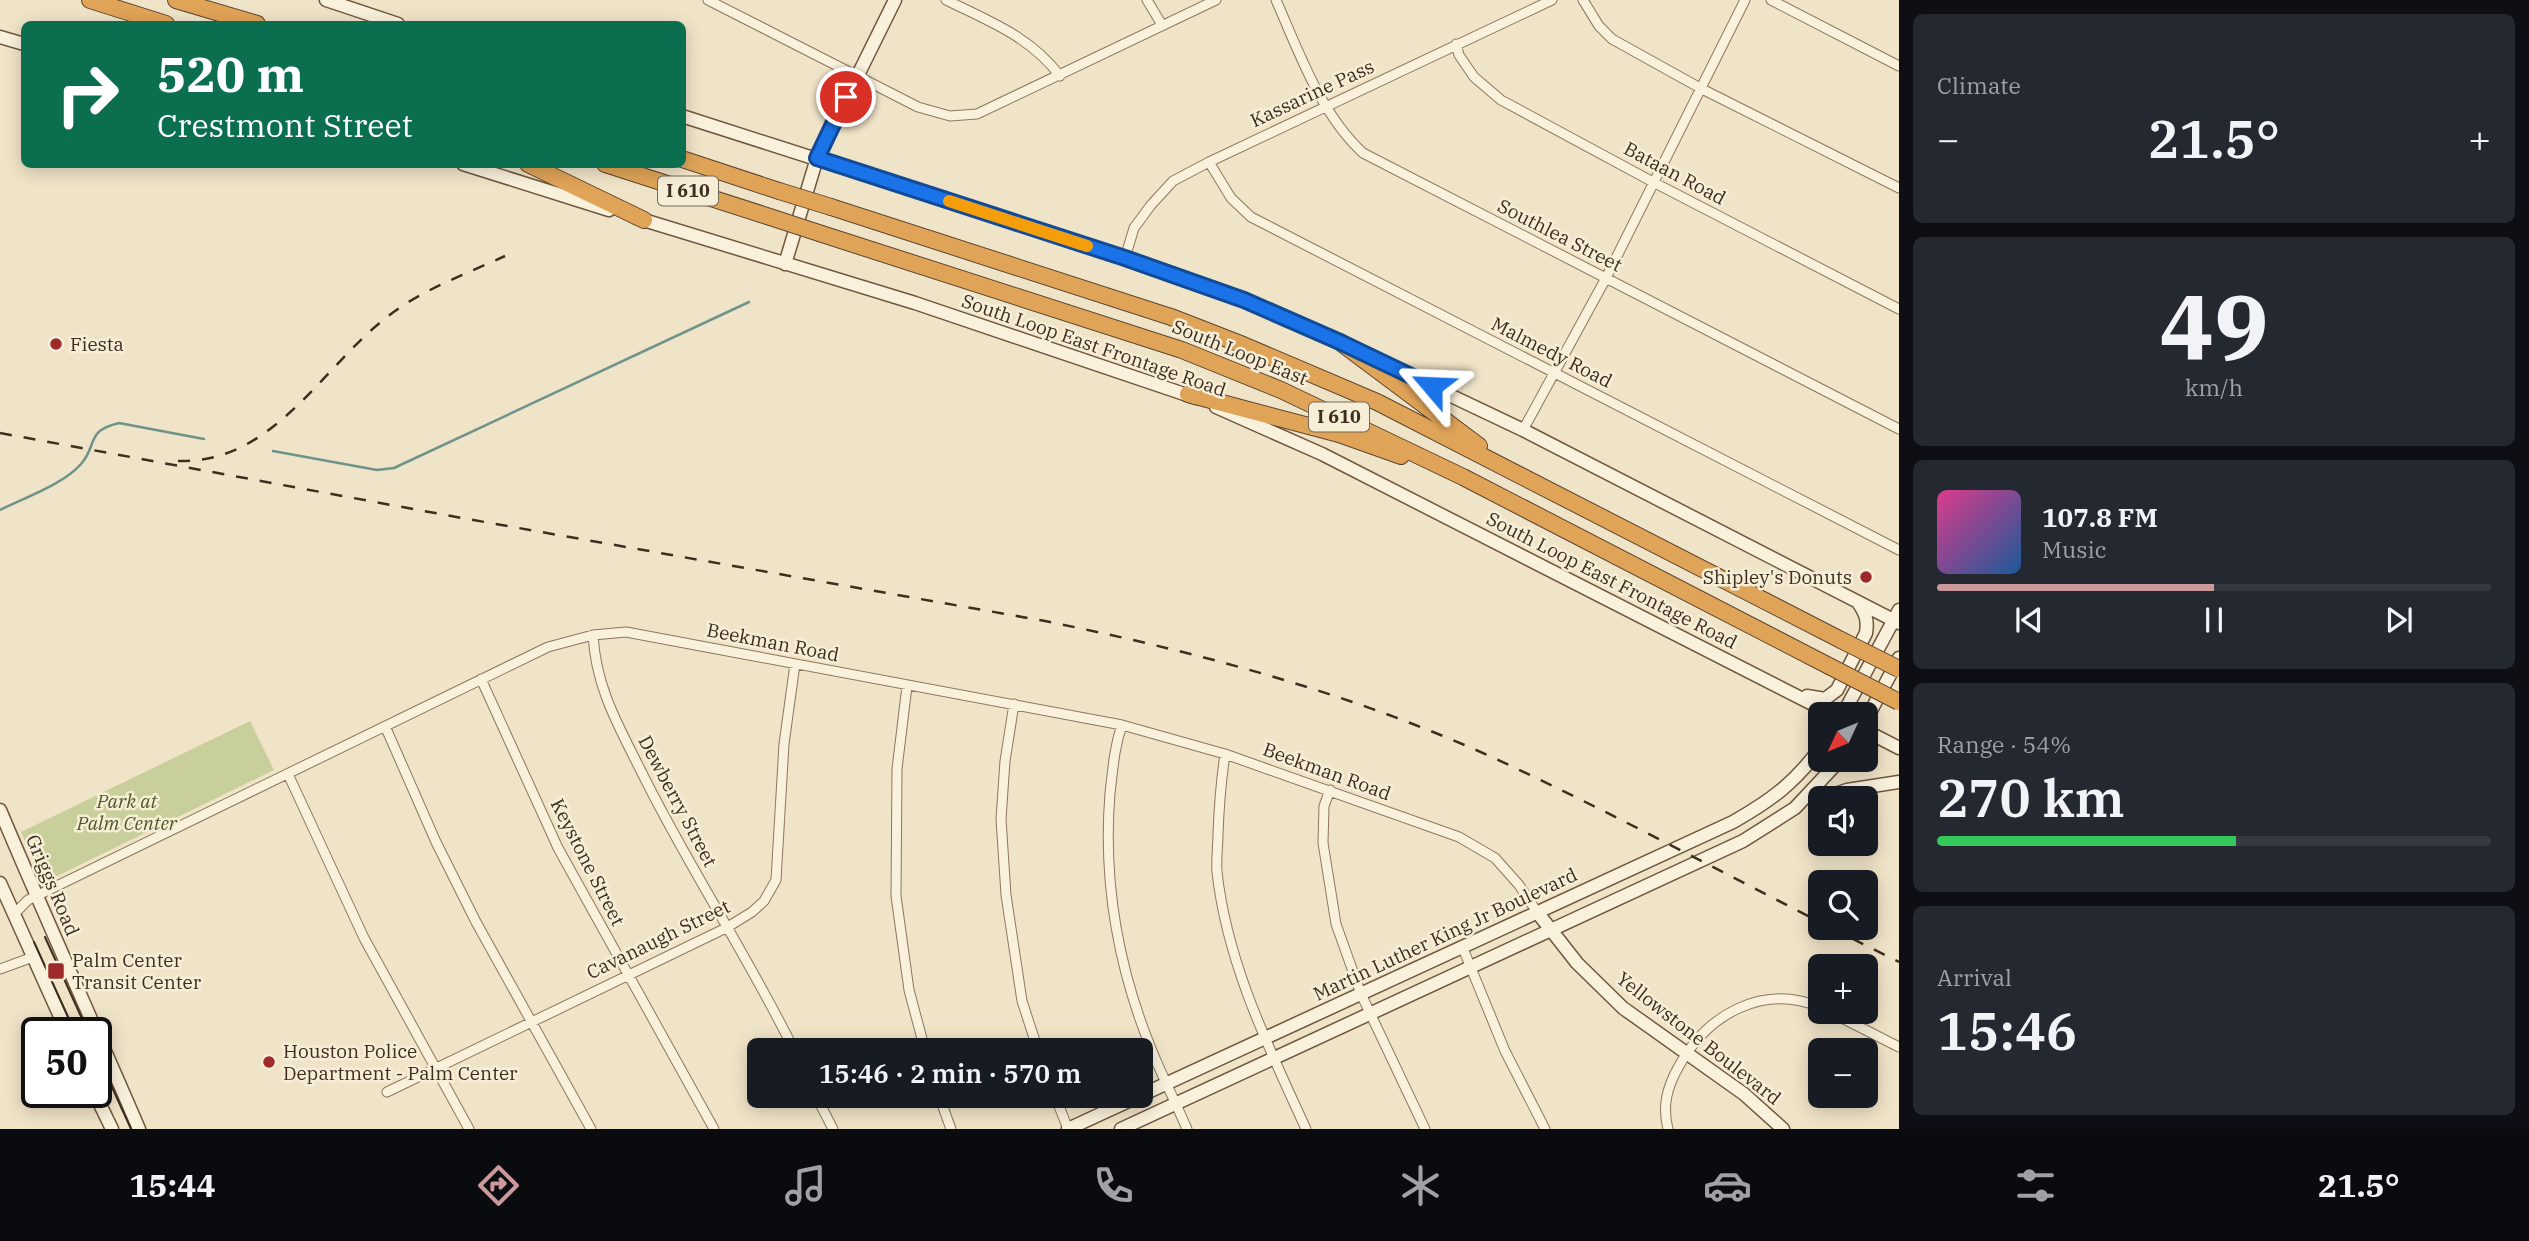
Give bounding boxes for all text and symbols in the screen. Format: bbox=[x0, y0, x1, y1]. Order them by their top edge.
text: 520 m bbox=[157, 42, 304, 105]
icon: right bbox=[42, 49, 133, 140]
street label: Kassarine Pass bbox=[1246, 54, 1378, 132]
pin bbox=[816, 67, 876, 127]
text: Climate bbox=[1937, 70, 2021, 100]
icon: arrive bbox=[827, 78, 865, 116]
text: Crestmont Street bbox=[157, 104, 413, 146]
text: 21.5° bbox=[2148, 105, 2280, 172]
text: − bbox=[1937, 114, 1960, 163]
text: + bbox=[2468, 114, 2491, 163]
street label: Bataan Road bbox=[1620, 136, 1730, 210]
road number: I 610 bbox=[658, 176, 718, 206]
street label: Southlea Street bbox=[1494, 193, 1626, 277]
text: 49 bbox=[2159, 267, 2269, 385]
street label: South Loop East Frontage Road bbox=[959, 288, 1229, 402]
street label: Malmedy Road bbox=[1488, 311, 1616, 393]
street label: South Loop East bbox=[1169, 314, 1312, 390]
place label: Fiesta bbox=[70, 332, 124, 356]
marker: Fiesta bbox=[48, 336, 64, 352]
position arrow bbox=[1395, 349, 1469, 423]
text: km/h bbox=[2185, 372, 2243, 402]
road number: I 610 bbox=[1309, 402, 1369, 432]
text: 107.8 FM bbox=[2042, 500, 2158, 534]
street label: South Loop East Frontage Road bbox=[1483, 506, 1741, 654]
text: Music bbox=[2042, 534, 2107, 564]
place label: Shipley's Donuts bbox=[1703, 565, 1852, 589]
marker: Shipley's Donuts bbox=[1858, 569, 1874, 585]
icon: previous bbox=[2010, 601, 2048, 639]
icon: pause bbox=[2195, 601, 2233, 639]
icon: next bbox=[2380, 601, 2418, 639]
street label: Beekman Road bbox=[705, 617, 841, 667]
north arrow bbox=[1808, 702, 1878, 772]
map controls bbox=[1808, 702, 1878, 1108]
text: Range · 54% bbox=[1937, 729, 2071, 759]
street label: Dewberry Street bbox=[633, 731, 723, 871]
street label: Beekman Road bbox=[1260, 737, 1394, 805]
text: 270 km bbox=[1937, 764, 2125, 831]
button: sound bbox=[1808, 786, 1878, 856]
park label: Park at Palm Center bbox=[76, 789, 178, 835]
street label: Keystone Street bbox=[546, 794, 631, 930]
street label: Griggs Road bbox=[21, 831, 85, 939]
street label: Martin Luther King Jr Boulevard bbox=[1309, 862, 1581, 1006]
button: search bbox=[1808, 870, 1878, 940]
street label: Cavanaugh Street bbox=[582, 894, 734, 984]
place label: Palm Center Transit Center bbox=[72, 948, 202, 994]
button: + bbox=[1808, 954, 1878, 1024]
marker: Palm Center Transit Center bbox=[46, 961, 66, 981]
text: Arrival bbox=[1937, 962, 2012, 992]
street label: Yellowstone Boulevard bbox=[1612, 966, 1786, 1110]
text: 15:46 bbox=[1937, 997, 2077, 1064]
speed limit sign: 50 bbox=[21, 1017, 112, 1108]
button: − bbox=[1808, 1038, 1878, 1108]
place label: Houston Police Department - Palm Center bbox=[283, 1039, 518, 1085]
marker: Houston Police Department - Palm Center bbox=[261, 1054, 277, 1070]
text: 15:46 · 2 min · 570 m bbox=[819, 1056, 1081, 1090]
icon: directions bbox=[474, 1161, 523, 1210]
icon: music bbox=[781, 1161, 830, 1210]
icon: phone bbox=[1089, 1161, 1138, 1210]
icon: climate bbox=[1396, 1161, 1445, 1210]
icon: car bbox=[1703, 1161, 1752, 1210]
icon: filters bbox=[2011, 1161, 2060, 1210]
text: 15:44 bbox=[129, 1164, 216, 1206]
text: 21.5° bbox=[2318, 1164, 2400, 1206]

